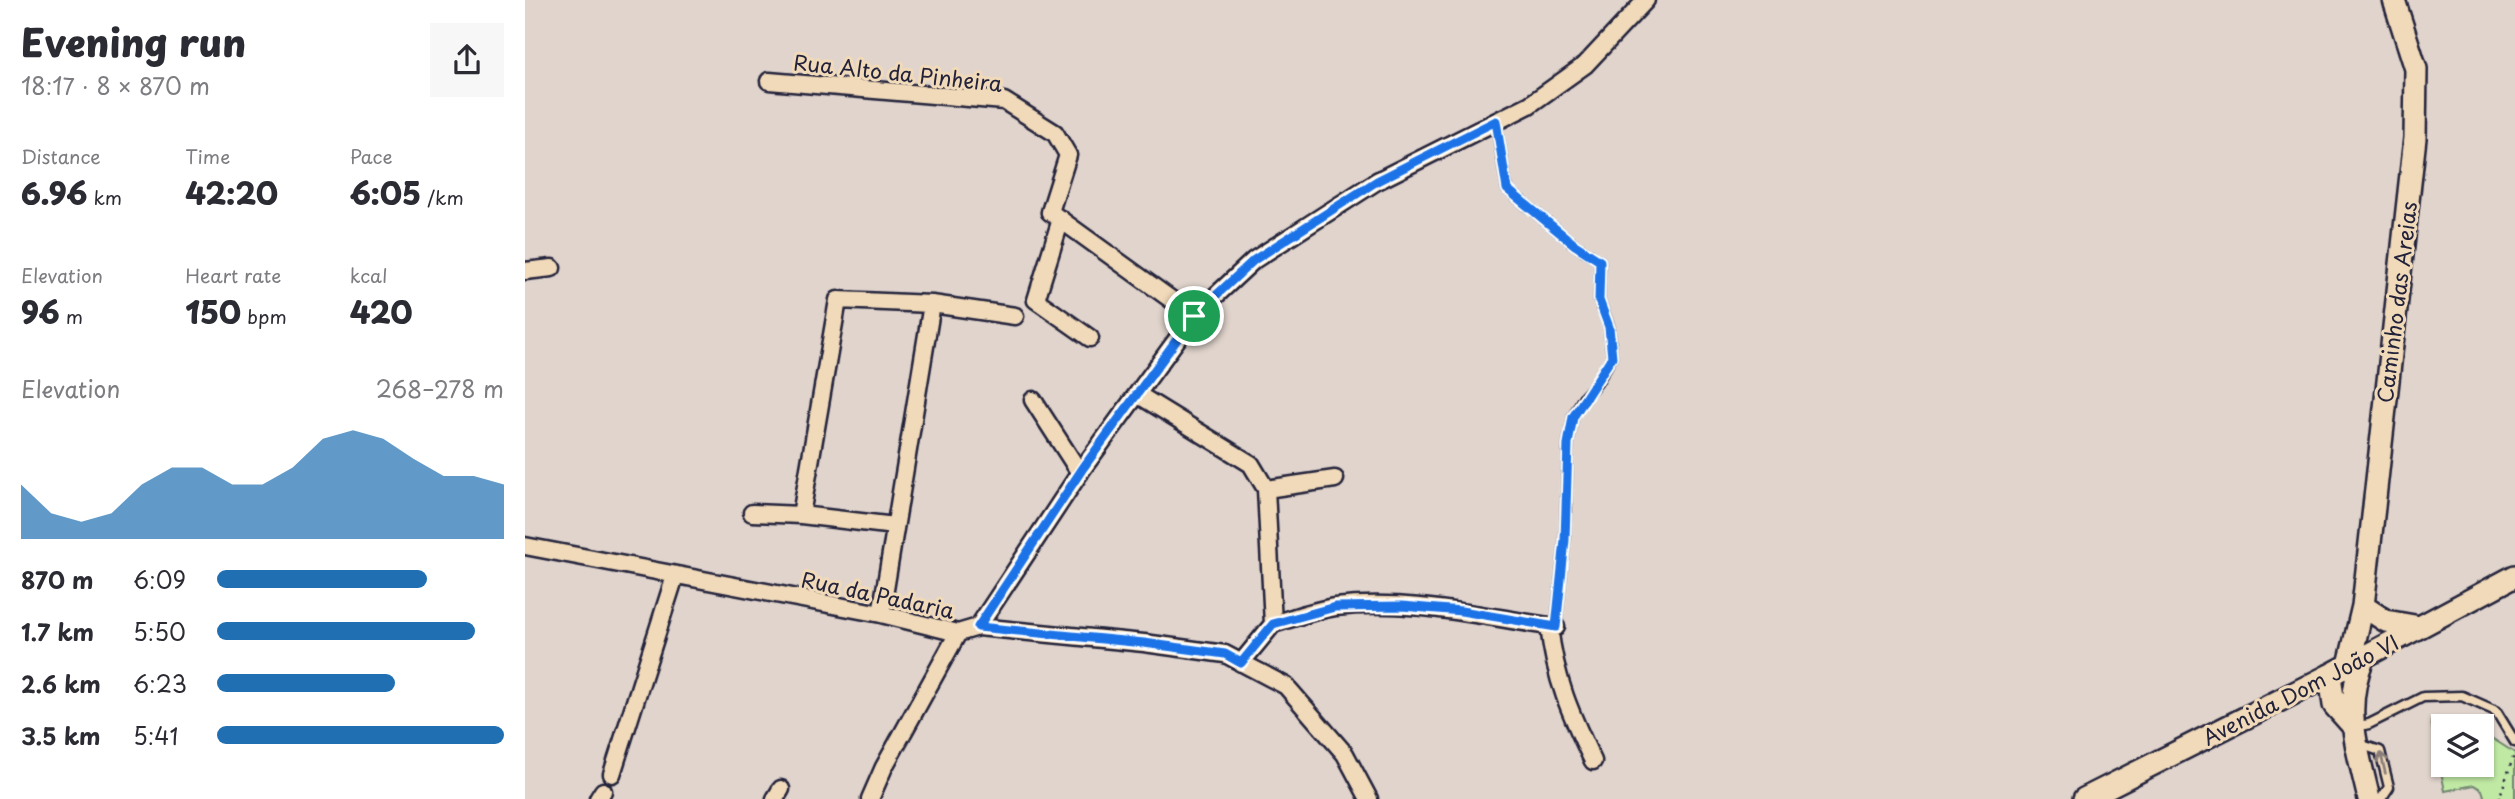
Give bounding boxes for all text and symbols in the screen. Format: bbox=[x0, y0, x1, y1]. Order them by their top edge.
text: Evening run bbox=[21, 13, 246, 70]
button: share bbox=[430, 23, 504, 97]
street label: Rua Alto da Pinheira bbox=[792, 45, 1005, 99]
text: 18:17 · 8 × 870 m bbox=[21, 68, 210, 103]
text: Distance bbox=[21, 142, 101, 170]
text: Time bbox=[185, 142, 230, 170]
text: Pace bbox=[350, 142, 393, 170]
text: 6.96 bbox=[21, 170, 87, 215]
text: 42:20 bbox=[185, 170, 278, 215]
text: 6:05 bbox=[350, 170, 421, 215]
text: km bbox=[87, 183, 122, 211]
text: /km bbox=[421, 183, 464, 211]
street label: Caminho das Areias bbox=[2368, 199, 2424, 405]
text: Elevation bbox=[21, 261, 103, 289]
text: Heart rate bbox=[185, 261, 281, 289]
text: kcal bbox=[350, 261, 388, 289]
pin bbox=[1164, 286, 1224, 346]
text: 96 bbox=[21, 289, 60, 334]
text: 150 bbox=[185, 289, 241, 334]
text: 420 bbox=[350, 289, 413, 334]
icon: arrive bbox=[1175, 297, 1213, 335]
text: m bbox=[60, 302, 83, 330]
text: bpm bbox=[241, 302, 287, 330]
text: Elevation bbox=[21, 371, 120, 406]
text: 268–278 m bbox=[376, 371, 504, 406]
text: 870 m bbox=[21, 562, 93, 597]
text: 6:09 bbox=[133, 562, 186, 597]
street label: Rua da Padaria bbox=[799, 562, 958, 626]
text: 1.7 km bbox=[21, 614, 94, 649]
text: 5:50 bbox=[133, 614, 186, 649]
street label: Avenida Dom João VI bbox=[2196, 626, 2404, 752]
text: 2.6 km bbox=[21, 666, 101, 701]
text: 6:23 bbox=[133, 666, 187, 701]
map controls bbox=[2431, 714, 2494, 777]
button: layers bbox=[2431, 714, 2494, 777]
text: 3.5 km bbox=[21, 718, 101, 753]
text: 5:41 bbox=[133, 718, 179, 753]
one-way arrow bbox=[2376, 753, 2389, 775]

